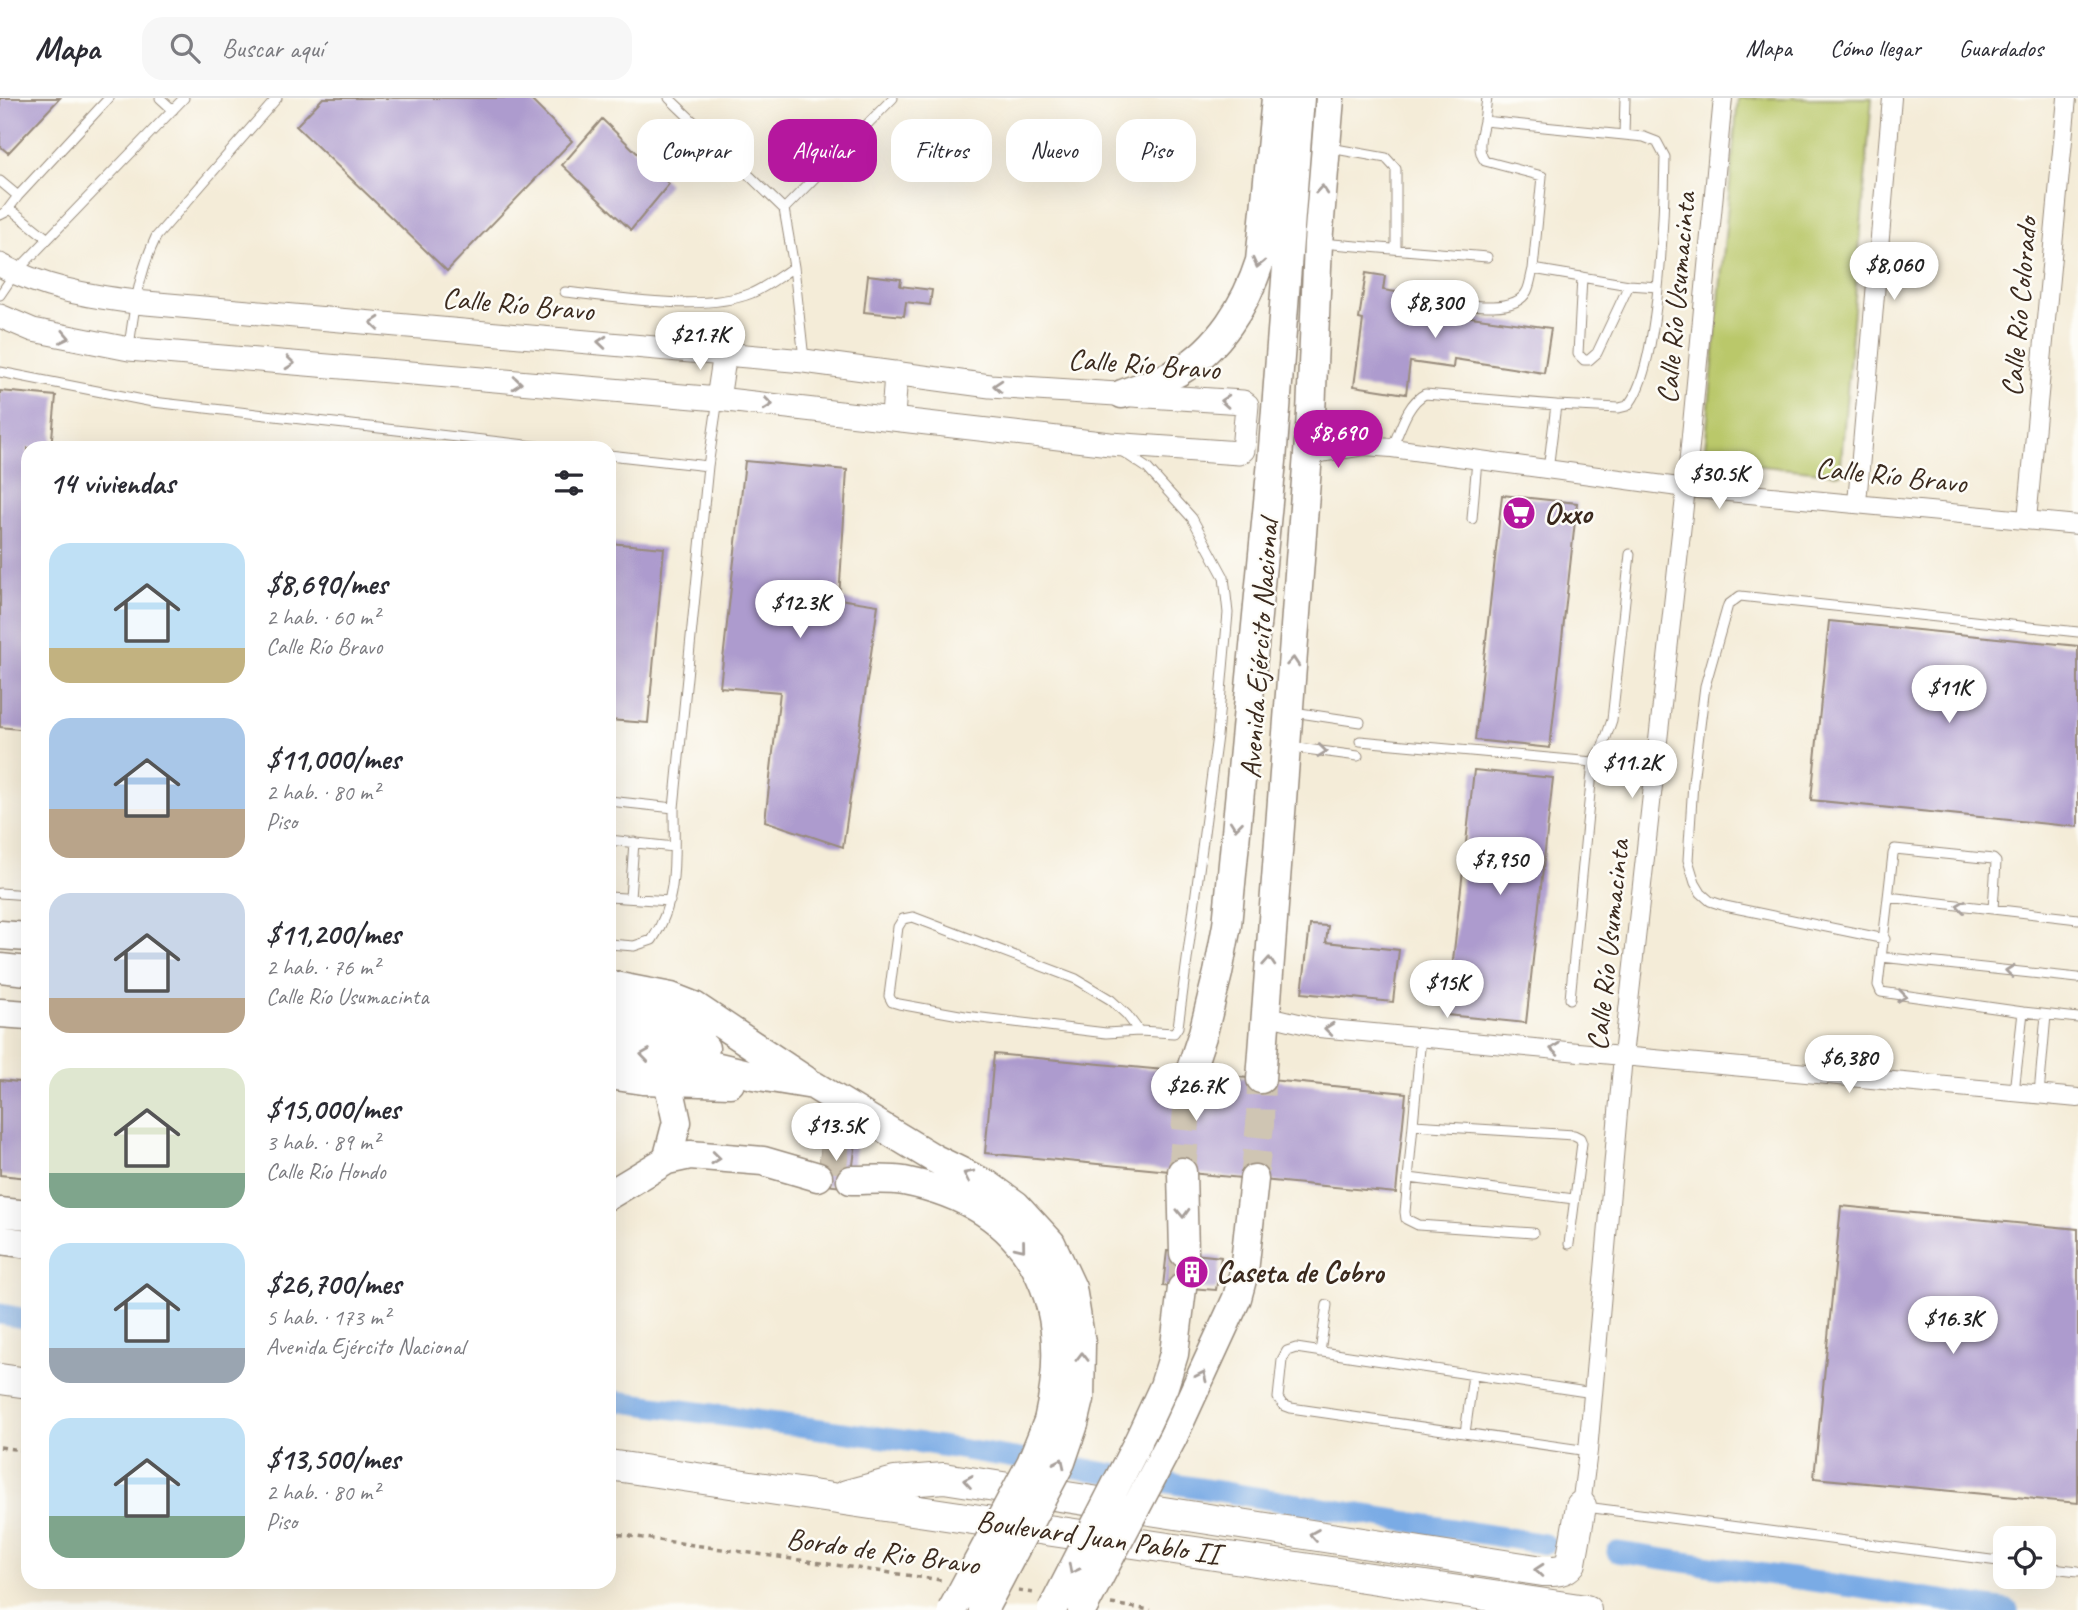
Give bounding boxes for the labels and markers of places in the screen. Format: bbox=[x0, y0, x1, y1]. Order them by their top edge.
pin: $8,060 bbox=[1837, 242, 1951, 302]
pin: $8,300 bbox=[1378, 280, 1492, 340]
pin: $21.7K bbox=[643, 313, 757, 372]
pin: $8,690 bbox=[1281, 410, 1395, 470]
pin: $30.5K bbox=[1662, 452, 1776, 511]
supermarket icon: Oxxo bbox=[1500, 494, 1538, 532]
place label: Oxxo bbox=[1544, 494, 1594, 532]
pin: $12.3K bbox=[743, 580, 857, 640]
pin: $11K bbox=[1908, 666, 1990, 725]
pin: $11.2K bbox=[1575, 740, 1689, 800]
pin: $7,950 bbox=[1443, 838, 1557, 897]
pin: $15K bbox=[1406, 960, 1488, 1020]
pin: $6,380 bbox=[1792, 1035, 1906, 1095]
pin: $26.7K bbox=[1139, 1063, 1253, 1123]
pin: $13.5K bbox=[779, 1104, 893, 1163]
building icon: Caseta de Cobro bbox=[1173, 1253, 1211, 1291]
place label: Caseta de Cobro bbox=[1216, 1253, 1386, 1291]
pin: $16.3K bbox=[1896, 1296, 2010, 1356]

